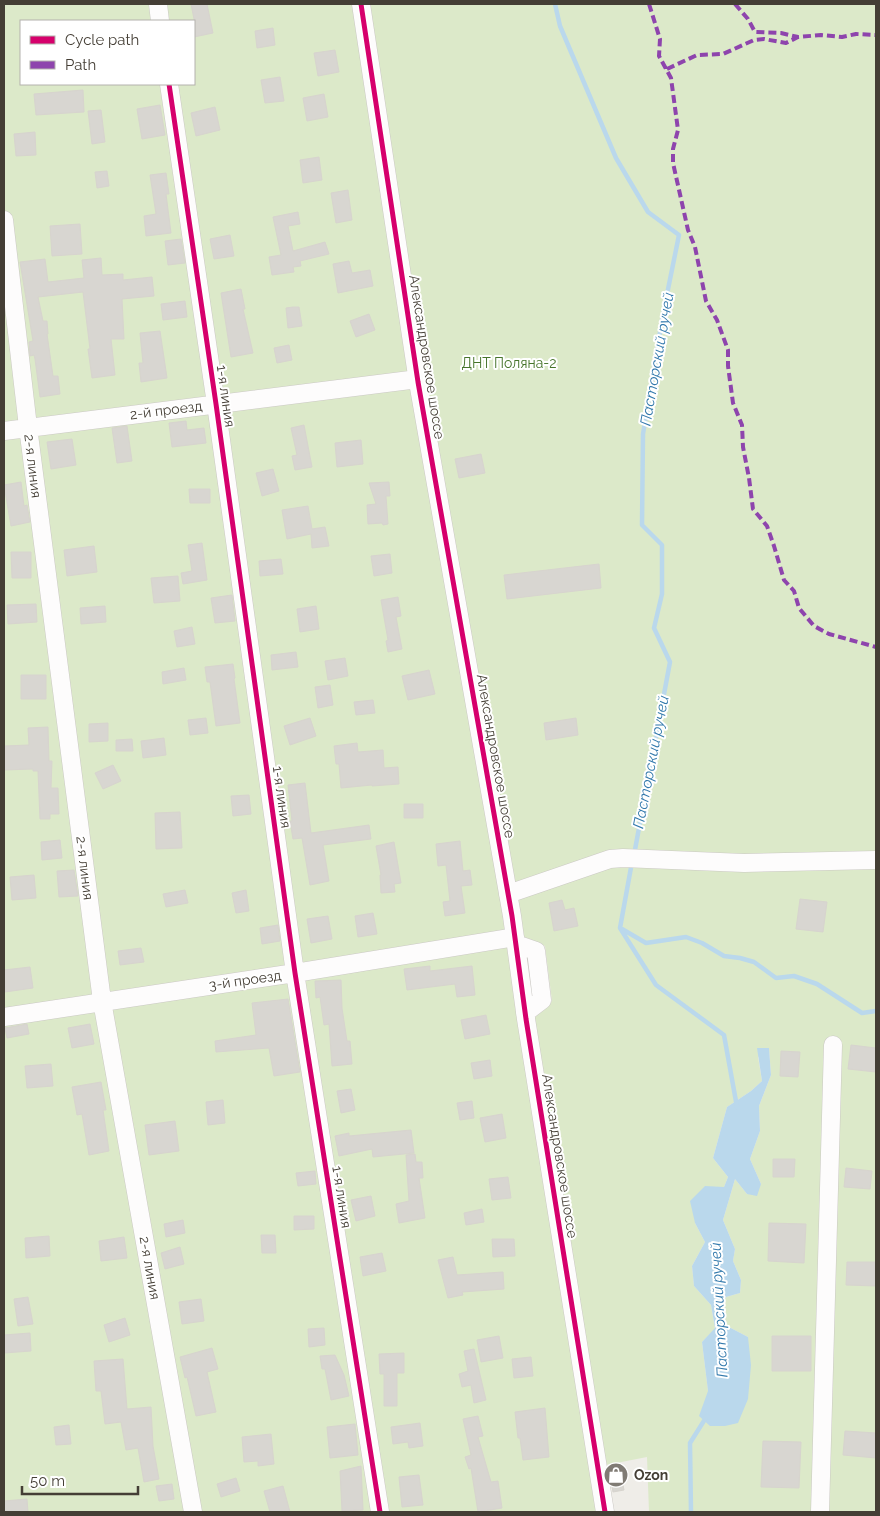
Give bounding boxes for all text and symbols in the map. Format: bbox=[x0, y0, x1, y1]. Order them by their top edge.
legend bbox=[20, 20, 195, 85]
text: Cycle path bbox=[65, 31, 139, 49]
text: Path bbox=[65, 56, 96, 74]
street label: Александровское шоссе bbox=[406, 274, 448, 440]
water label: Пасторский ручей bbox=[636, 290, 678, 427]
park label: ДНТ Поляна-2 bbox=[461, 355, 557, 371]
street label: 1-я линия bbox=[214, 364, 238, 428]
street label: 2-й проезд bbox=[129, 398, 203, 422]
street label: 2-я линия bbox=[21, 433, 45, 499]
street label: Александровское шоссе bbox=[474, 673, 518, 839]
water label: Пасторский ручей bbox=[629, 693, 673, 830]
street label: 1-я линия bbox=[270, 765, 294, 829]
street label: 2-я линия bbox=[73, 835, 97, 901]
street label: 3-й проезд bbox=[208, 967, 282, 993]
street label: Александровское шоссе bbox=[539, 1073, 581, 1239]
street label: 1-я линия bbox=[329, 1165, 355, 1229]
street label: 2-я линия bbox=[137, 1235, 163, 1301]
water label: Пасторский ручей bbox=[706, 1242, 732, 1378]
shop icon: Ozon bbox=[603, 1462, 629, 1488]
scale bar bbox=[22, 1464, 139, 1496]
place label: Ozon bbox=[634, 1467, 668, 1483]
text: 50 m bbox=[30, 1472, 65, 1490]

